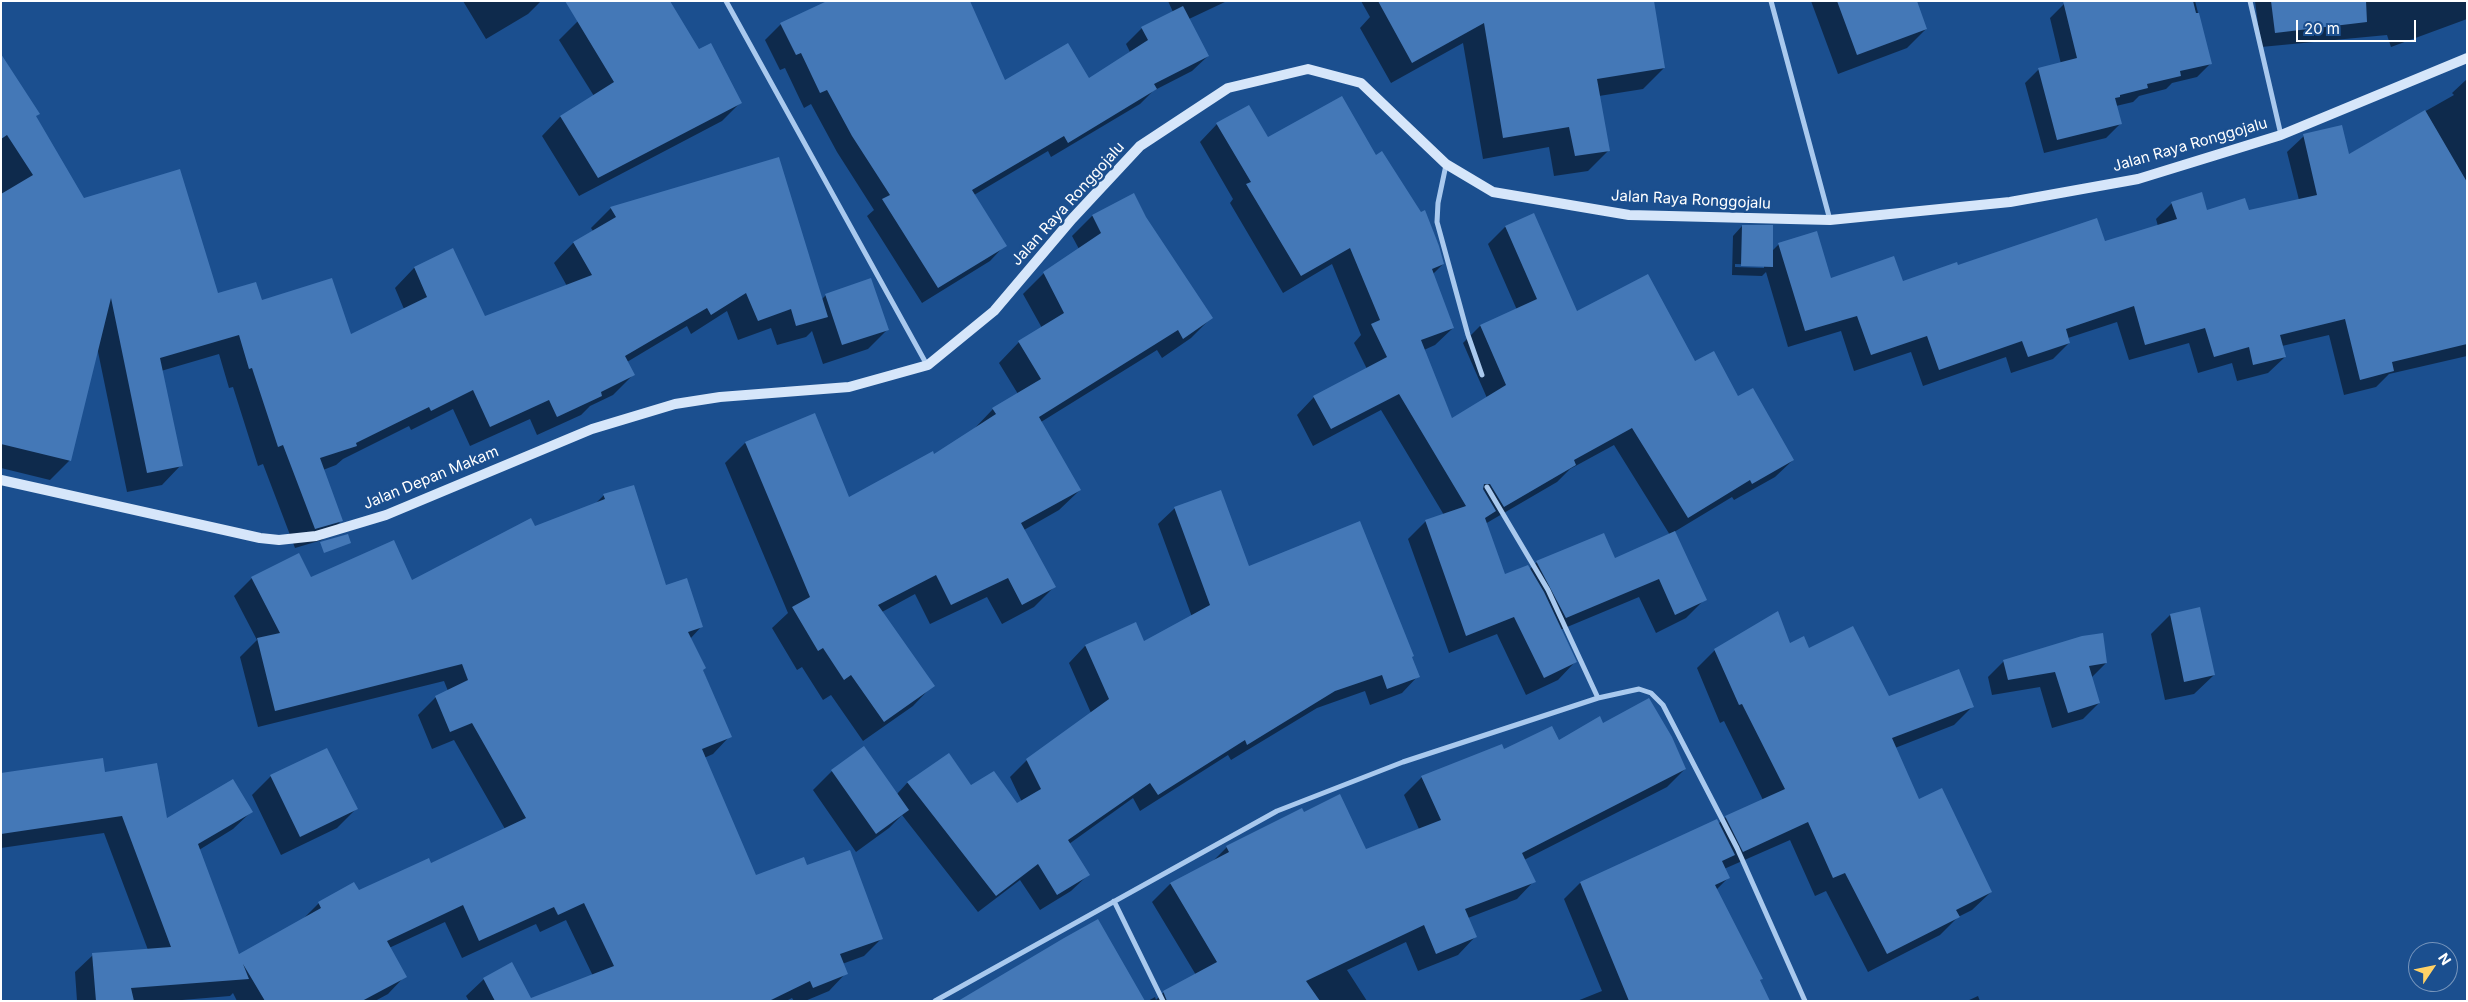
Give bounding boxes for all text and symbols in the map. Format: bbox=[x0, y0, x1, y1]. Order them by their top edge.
scale bar bbox=[2298, 10, 2418, 42]
text: 20 m bbox=[2304, 19, 2340, 38]
street label: Jalan Raya Ronggojalu bbox=[2111, 114, 2269, 176]
street label: Jalan Raya Ronggojalu bbox=[1008, 138, 1128, 270]
street label: Jalan Raya Ronggojalu bbox=[1611, 187, 1771, 213]
street label: Jalan Depan Makam bbox=[361, 443, 501, 513]
north arrow bbox=[2408, 942, 2458, 992]
text: N bbox=[2435, 950, 2455, 968]

